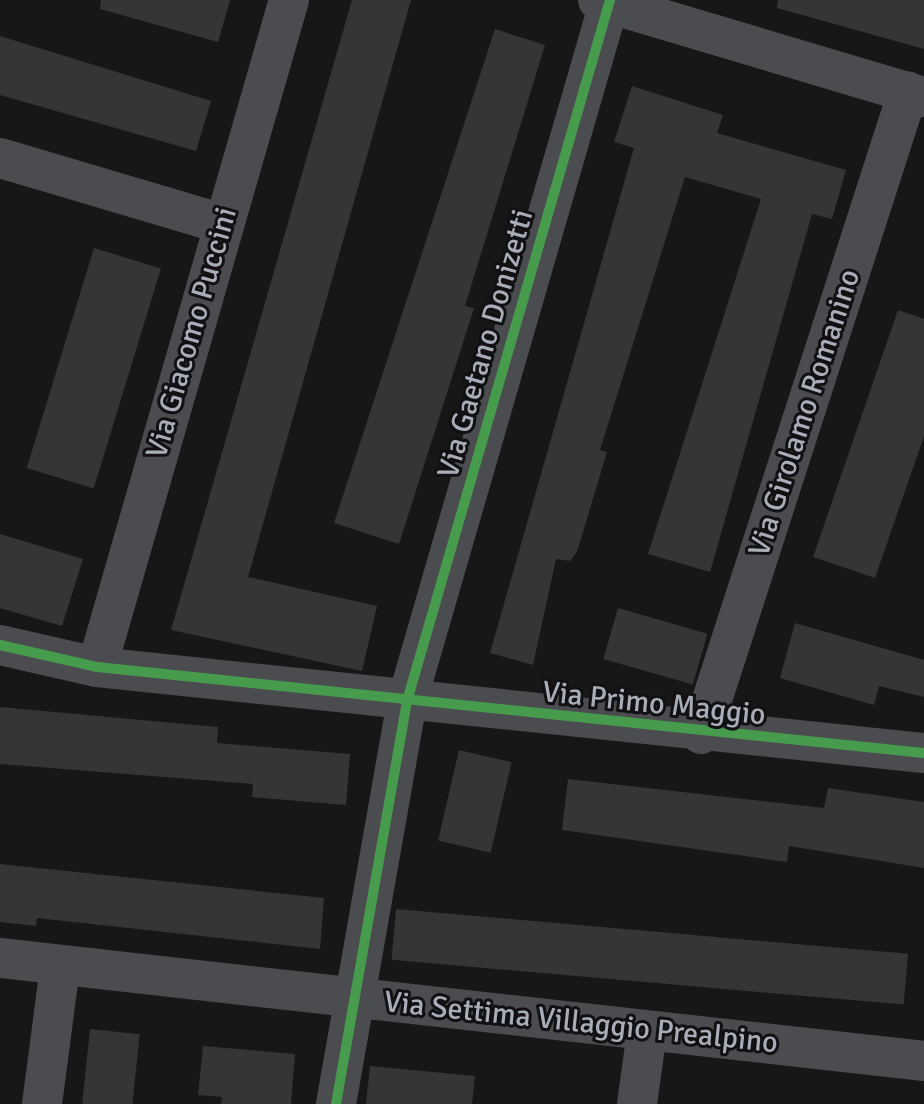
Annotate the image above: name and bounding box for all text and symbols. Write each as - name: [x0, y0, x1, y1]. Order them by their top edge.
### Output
- street label: Via Giacomo Puccini: [139, 203, 245, 463]
- street label: Via Gaetano Donizetti: [430, 206, 542, 482]
- street label: Via Girolamo Romanino: [742, 265, 868, 561]
- street label: Via Primo Maggio: [541, 674, 767, 734]
- street label: Via Settima Villaggio Prealpino: [382, 984, 780, 1062]

